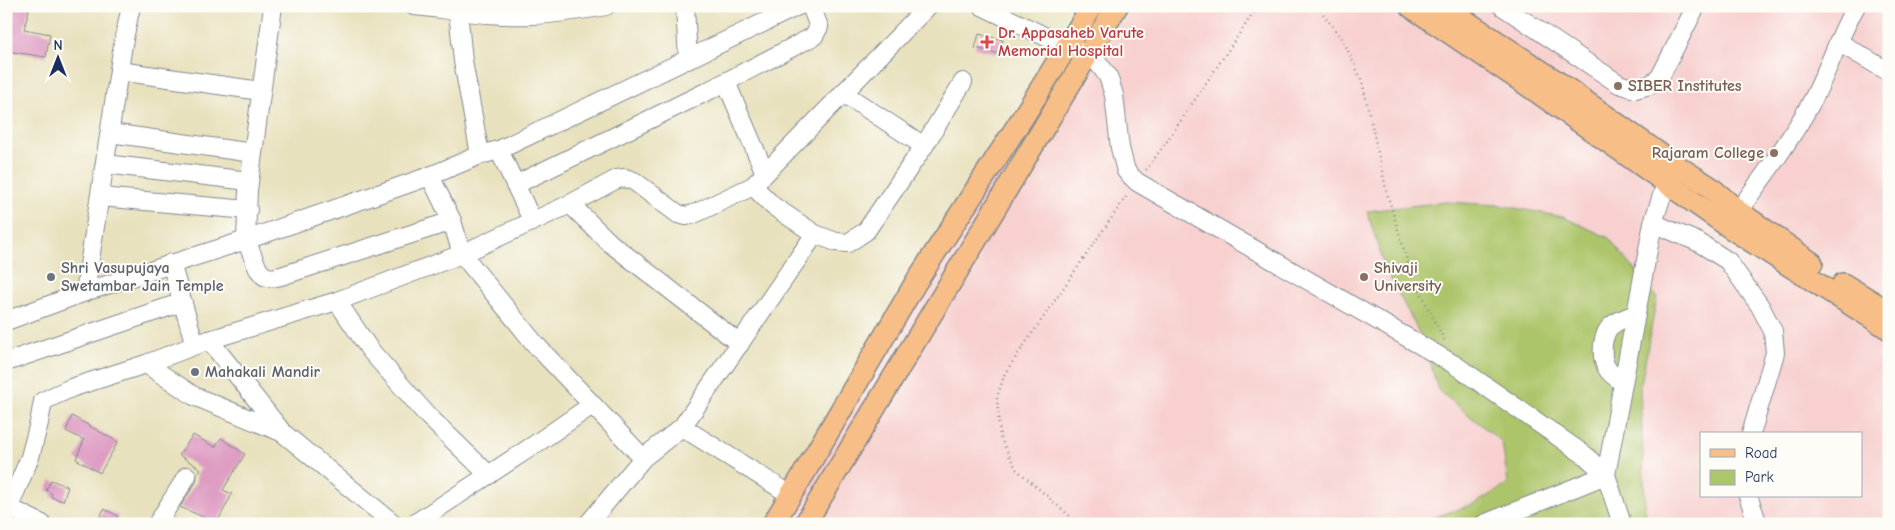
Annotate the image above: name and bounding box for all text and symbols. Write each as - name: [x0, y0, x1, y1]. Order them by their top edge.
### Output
- place label: Dr. Appasaheb Varute Memorial Hospital: [998, 24, 1144, 60]
- north arrow: [32, 32, 82, 82]
- marker: Dr. Appasaheb Varute Memorial Hospital: [980, 35, 994, 49]
- text: N: [53, 37, 63, 54]
- place label: SIBER Institutes: [1628, 77, 1742, 95]
- marker: SIBER Institutes: [1612, 80, 1624, 92]
- place label: Rajaram College: [1652, 144, 1764, 162]
- marker: Rajaram College: [1768, 147, 1780, 159]
- place label: Shri Vasupujaya Swetambar Jain Temple: [61, 259, 224, 295]
- place label: Shivaji University: [1374, 259, 1442, 295]
- marker: Shri Vasupujaya Swetambar Jain Temple: [45, 271, 57, 283]
- marker: Shivaji University: [1358, 271, 1370, 283]
- place label: Mahakali Mandir: [205, 363, 321, 381]
- marker: Mahakali Mandir: [189, 366, 201, 378]
- legend: [1700, 432, 1862, 498]
- text: Road: [1745, 444, 1777, 462]
- text: Park: [1745, 468, 1774, 486]

